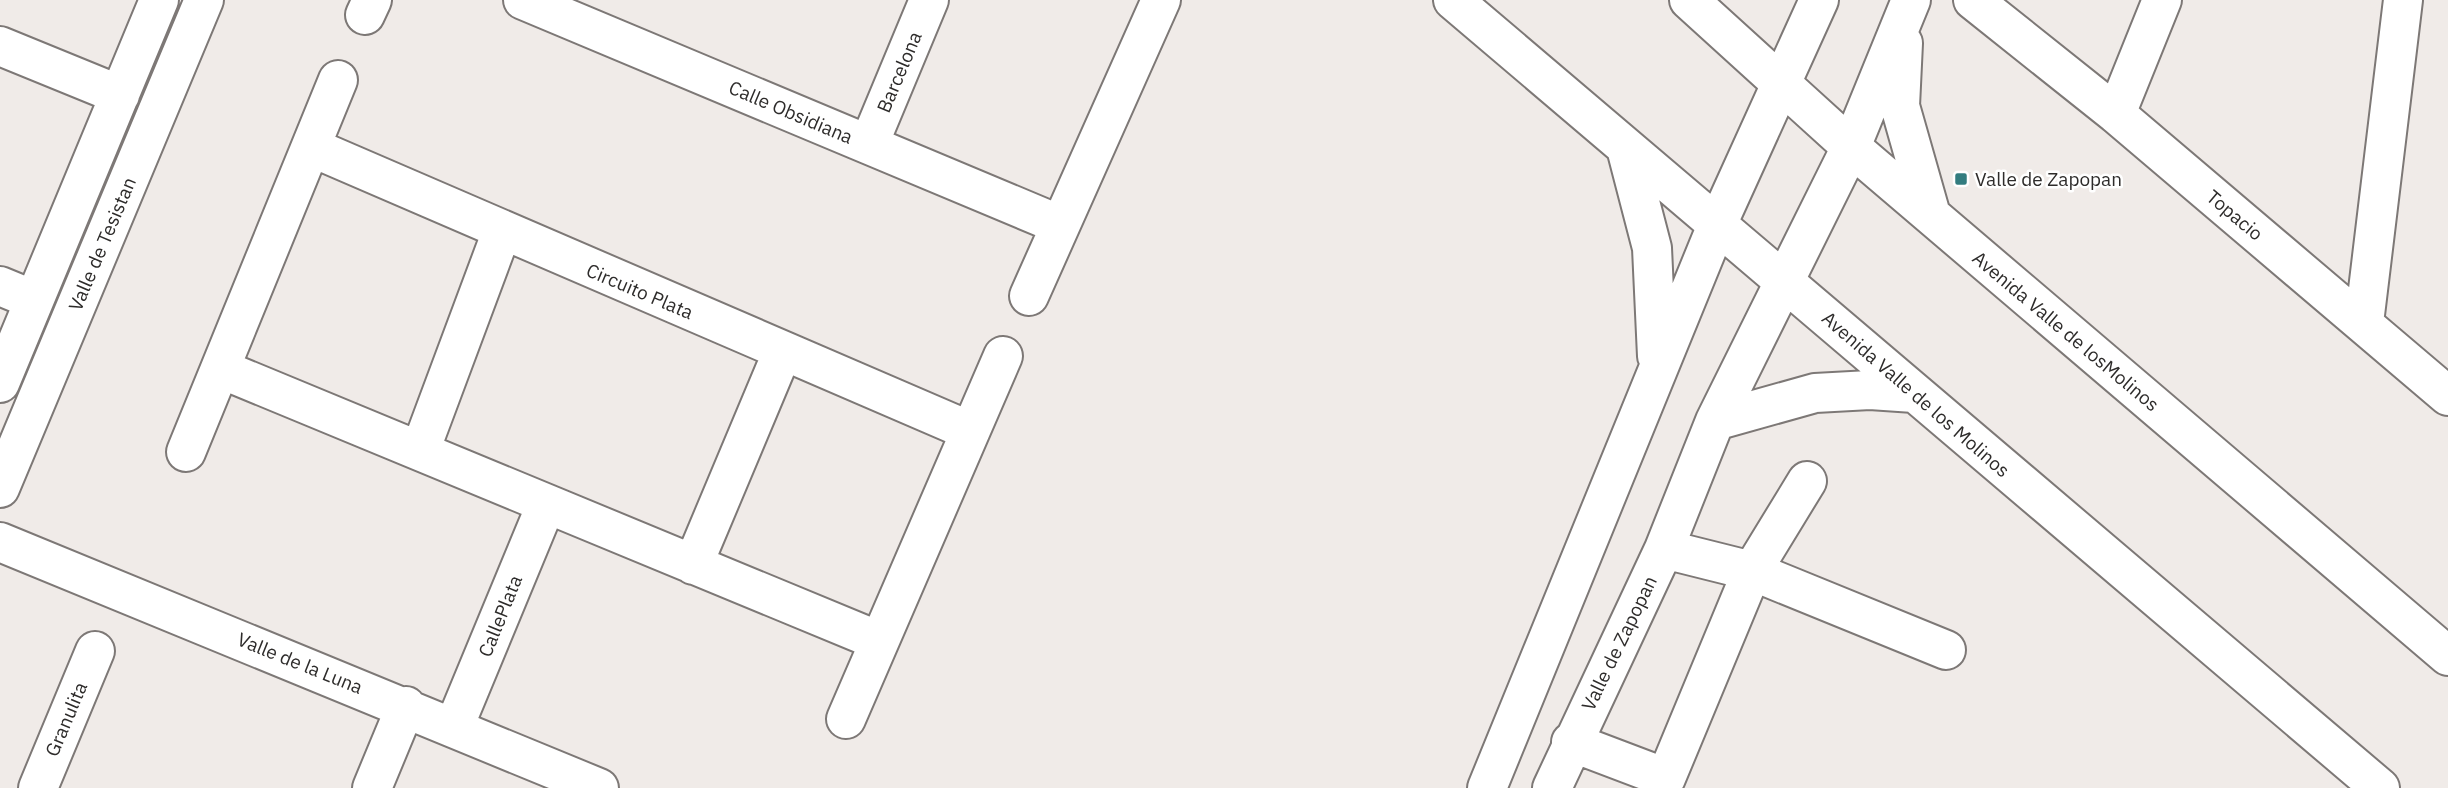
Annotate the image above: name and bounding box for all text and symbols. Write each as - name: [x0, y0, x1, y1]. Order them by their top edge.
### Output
- street label: Barcelona: [871, 28, 927, 116]
- street label: Calle Obsidiana: [725, 75, 857, 149]
- place label: Valle de Zapopan: [1975, 167, 2122, 191]
- marker: Valle de Zapopan: [1953, 171, 1969, 187]
- street label: Valle de Tesistan: [63, 173, 141, 315]
- street label: Topacio: [2202, 184, 2268, 246]
- street label: Avenida Valle de losMolinos: [1968, 246, 2164, 416]
- street label: Circuito Plata: [583, 258, 697, 324]
- street label: Avenida Valle de los Molinos: [1817, 306, 2015, 482]
- street label: CallePlata: [473, 572, 527, 660]
- street label: Valle de Zapopan: [1576, 572, 1662, 714]
- street label: Valle de la Luna: [234, 627, 366, 699]
- street label: Granulita: [40, 678, 92, 760]

